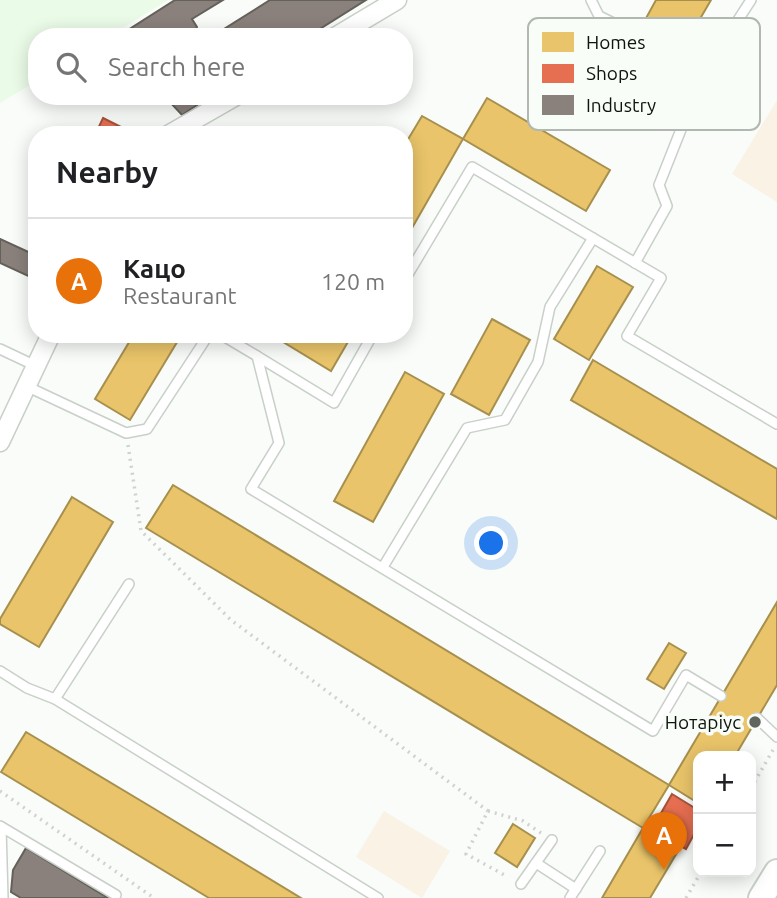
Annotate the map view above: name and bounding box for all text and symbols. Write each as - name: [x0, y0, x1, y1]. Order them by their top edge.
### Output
- legend: [528, 18, 760, 130]
- search box: [28, 28, 413, 105]
- text: Homes: [586, 31, 646, 53]
- icon: search: [52, 48, 90, 86]
- text: Search here: [108, 52, 245, 81]
- text: Shops: [586, 62, 637, 84]
- text: Industry: [586, 94, 656, 116]
- text: Nearby: [56, 155, 158, 189]
- text: Кацо: [123, 254, 186, 283]
- text: A: [71, 269, 87, 294]
- text: 120 m: [321, 269, 385, 294]
- text: Restaurant: [123, 283, 237, 308]
- your location: [474, 526, 508, 560]
- place label: Нотаріус: [665, 711, 741, 733]
- marker: Нотаріус: [747, 714, 763, 730]
- map controls: [693, 751, 756, 877]
- button: +: [693, 751, 756, 814]
- pin: A: [641, 812, 687, 870]
- button: −: [693, 814, 756, 877]

